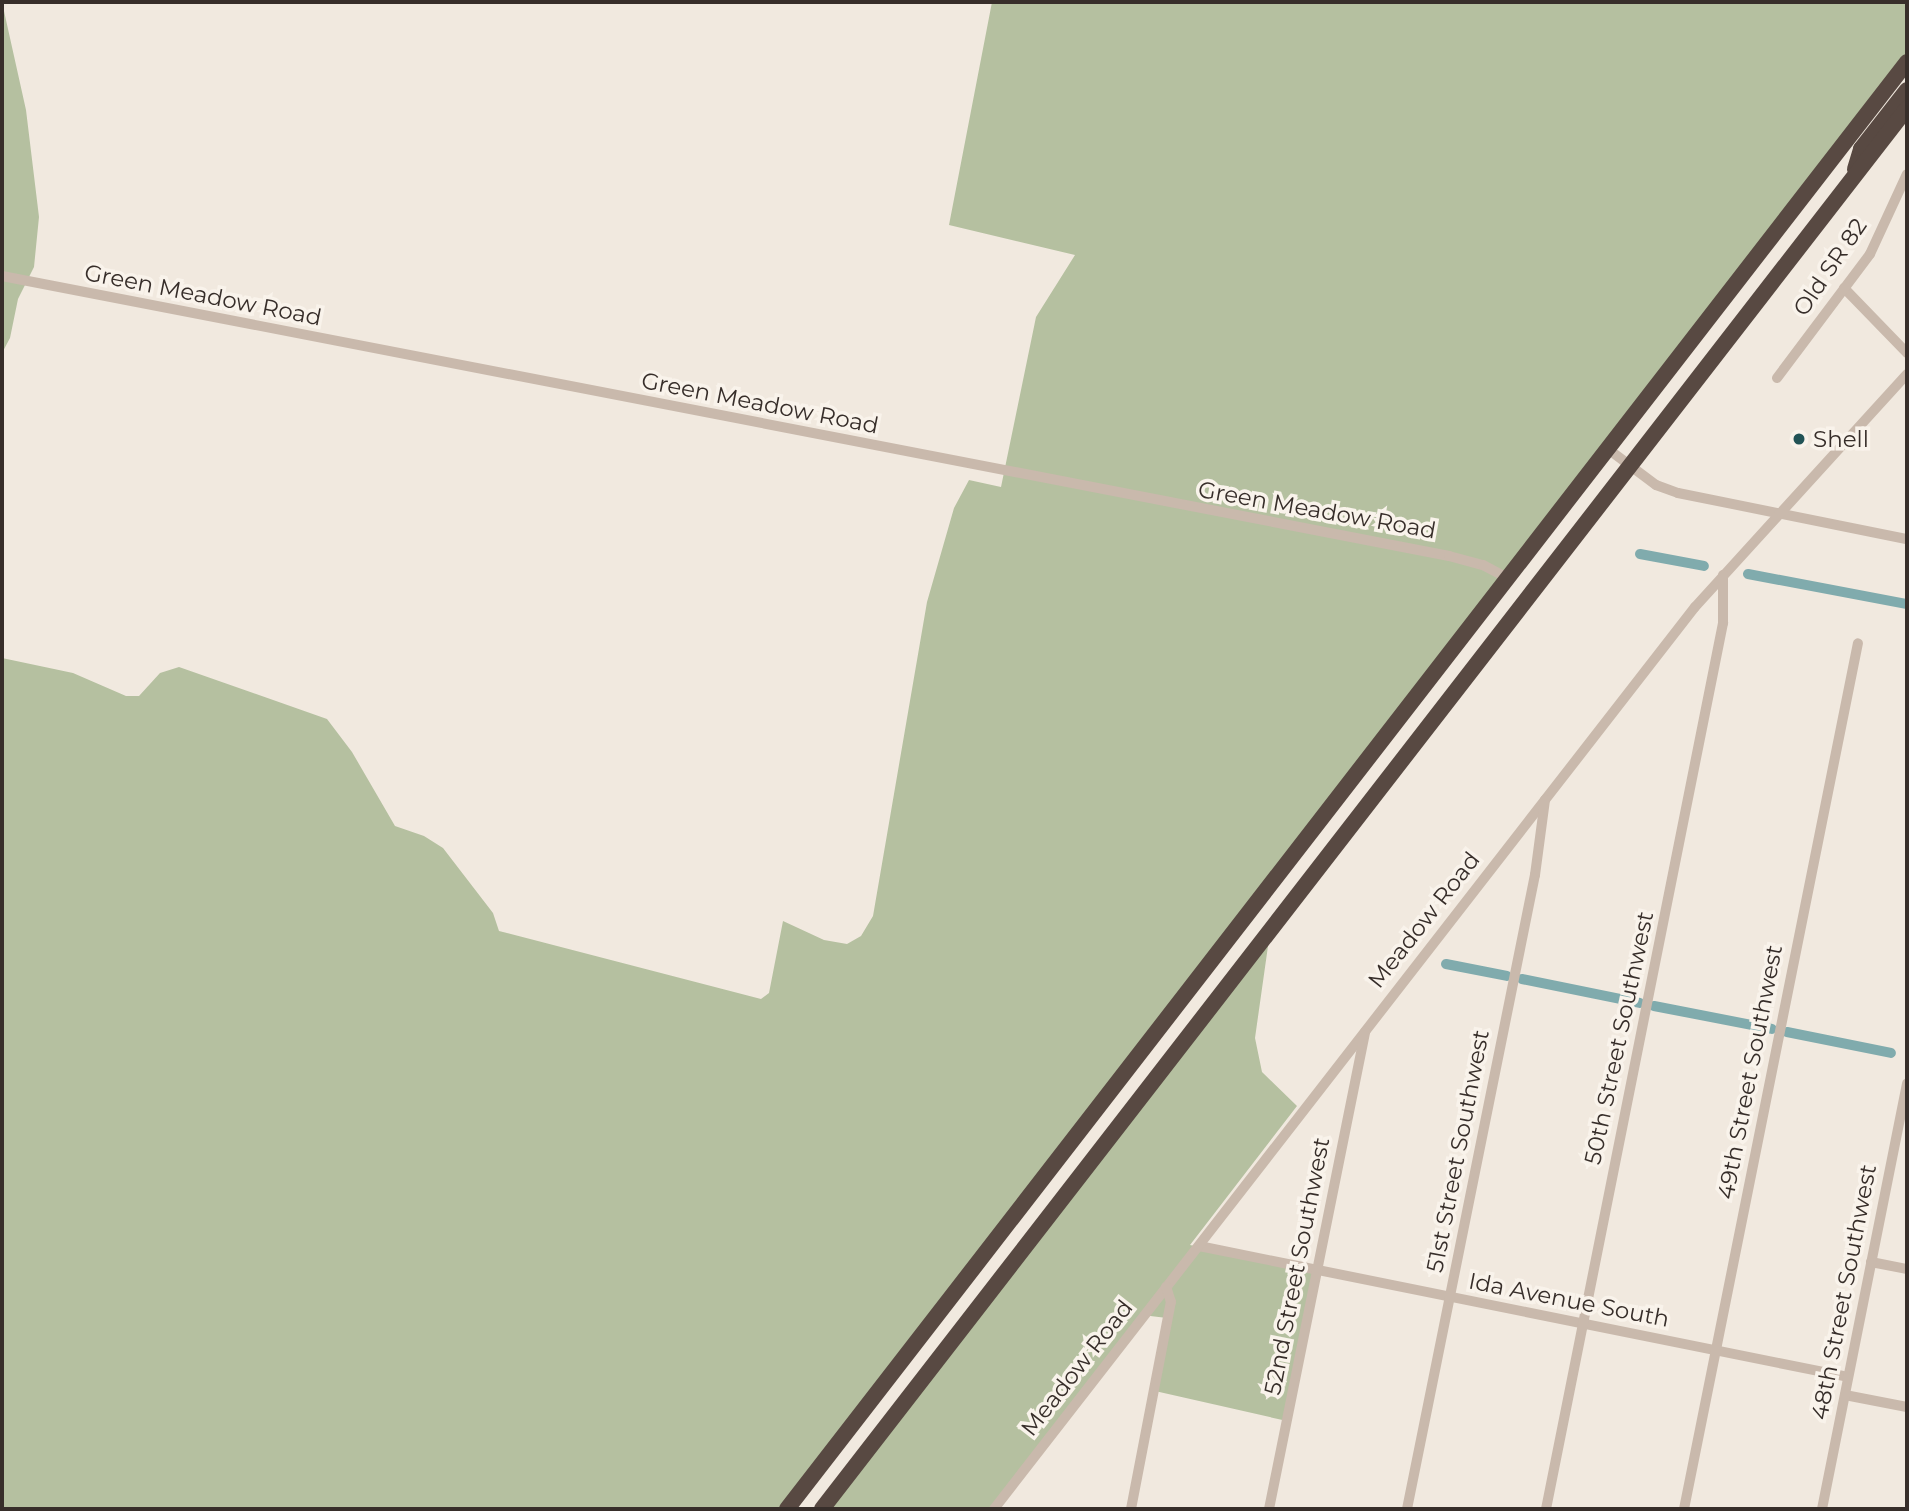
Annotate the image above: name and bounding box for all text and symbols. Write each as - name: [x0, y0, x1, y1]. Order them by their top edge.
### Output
- street label: Old SR 82: [1787, 213, 1873, 321]
- street label: Green Meadow Road: [82, 258, 324, 332]
- street label: Green Meadow Road: [639, 366, 881, 440]
- place label: Shell: [1813, 425, 1869, 453]
- marker: Shell: [1791, 431, 1807, 447]
- street label: Green Meadow Road: [1196, 475, 1438, 545]
- street label: Meadow Road: [1362, 846, 1486, 994]
- street label: 50th Street Southwest: [1579, 909, 1659, 1167]
- street label: 49th Street Southwest: [1712, 942, 1788, 1202]
- street label: 51st Street Southwest: [1421, 1027, 1495, 1275]
- street label: 52nd Street Southwest: [1258, 1135, 1336, 1397]
- street label: 48th Street Southwest: [1806, 1162, 1882, 1422]
- street label: Ida Avenue South: [1466, 1267, 1672, 1333]
- street label: Meadow Road: [1015, 1294, 1139, 1442]

